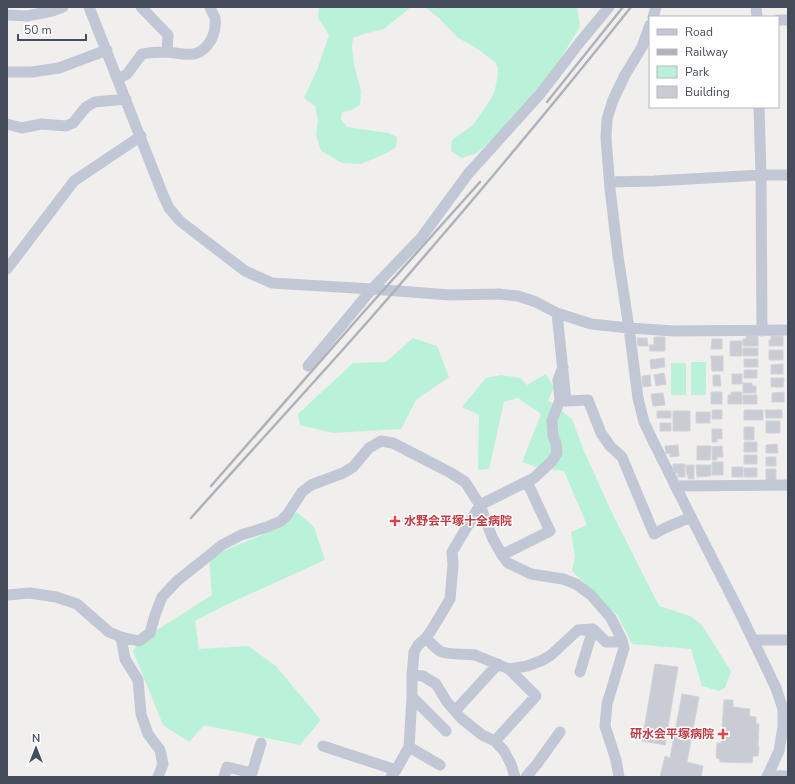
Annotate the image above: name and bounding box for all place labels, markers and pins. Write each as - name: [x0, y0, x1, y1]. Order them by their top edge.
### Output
- place label: 水野会平塚十全病院: [404, 513, 512, 529]
- marker: 水野会平塚十全病院: [389, 515, 401, 527]
- place label: 研水会平塚病院: [630, 726, 714, 742]
- marker: 研水会平塚病院: [717, 728, 729, 740]

